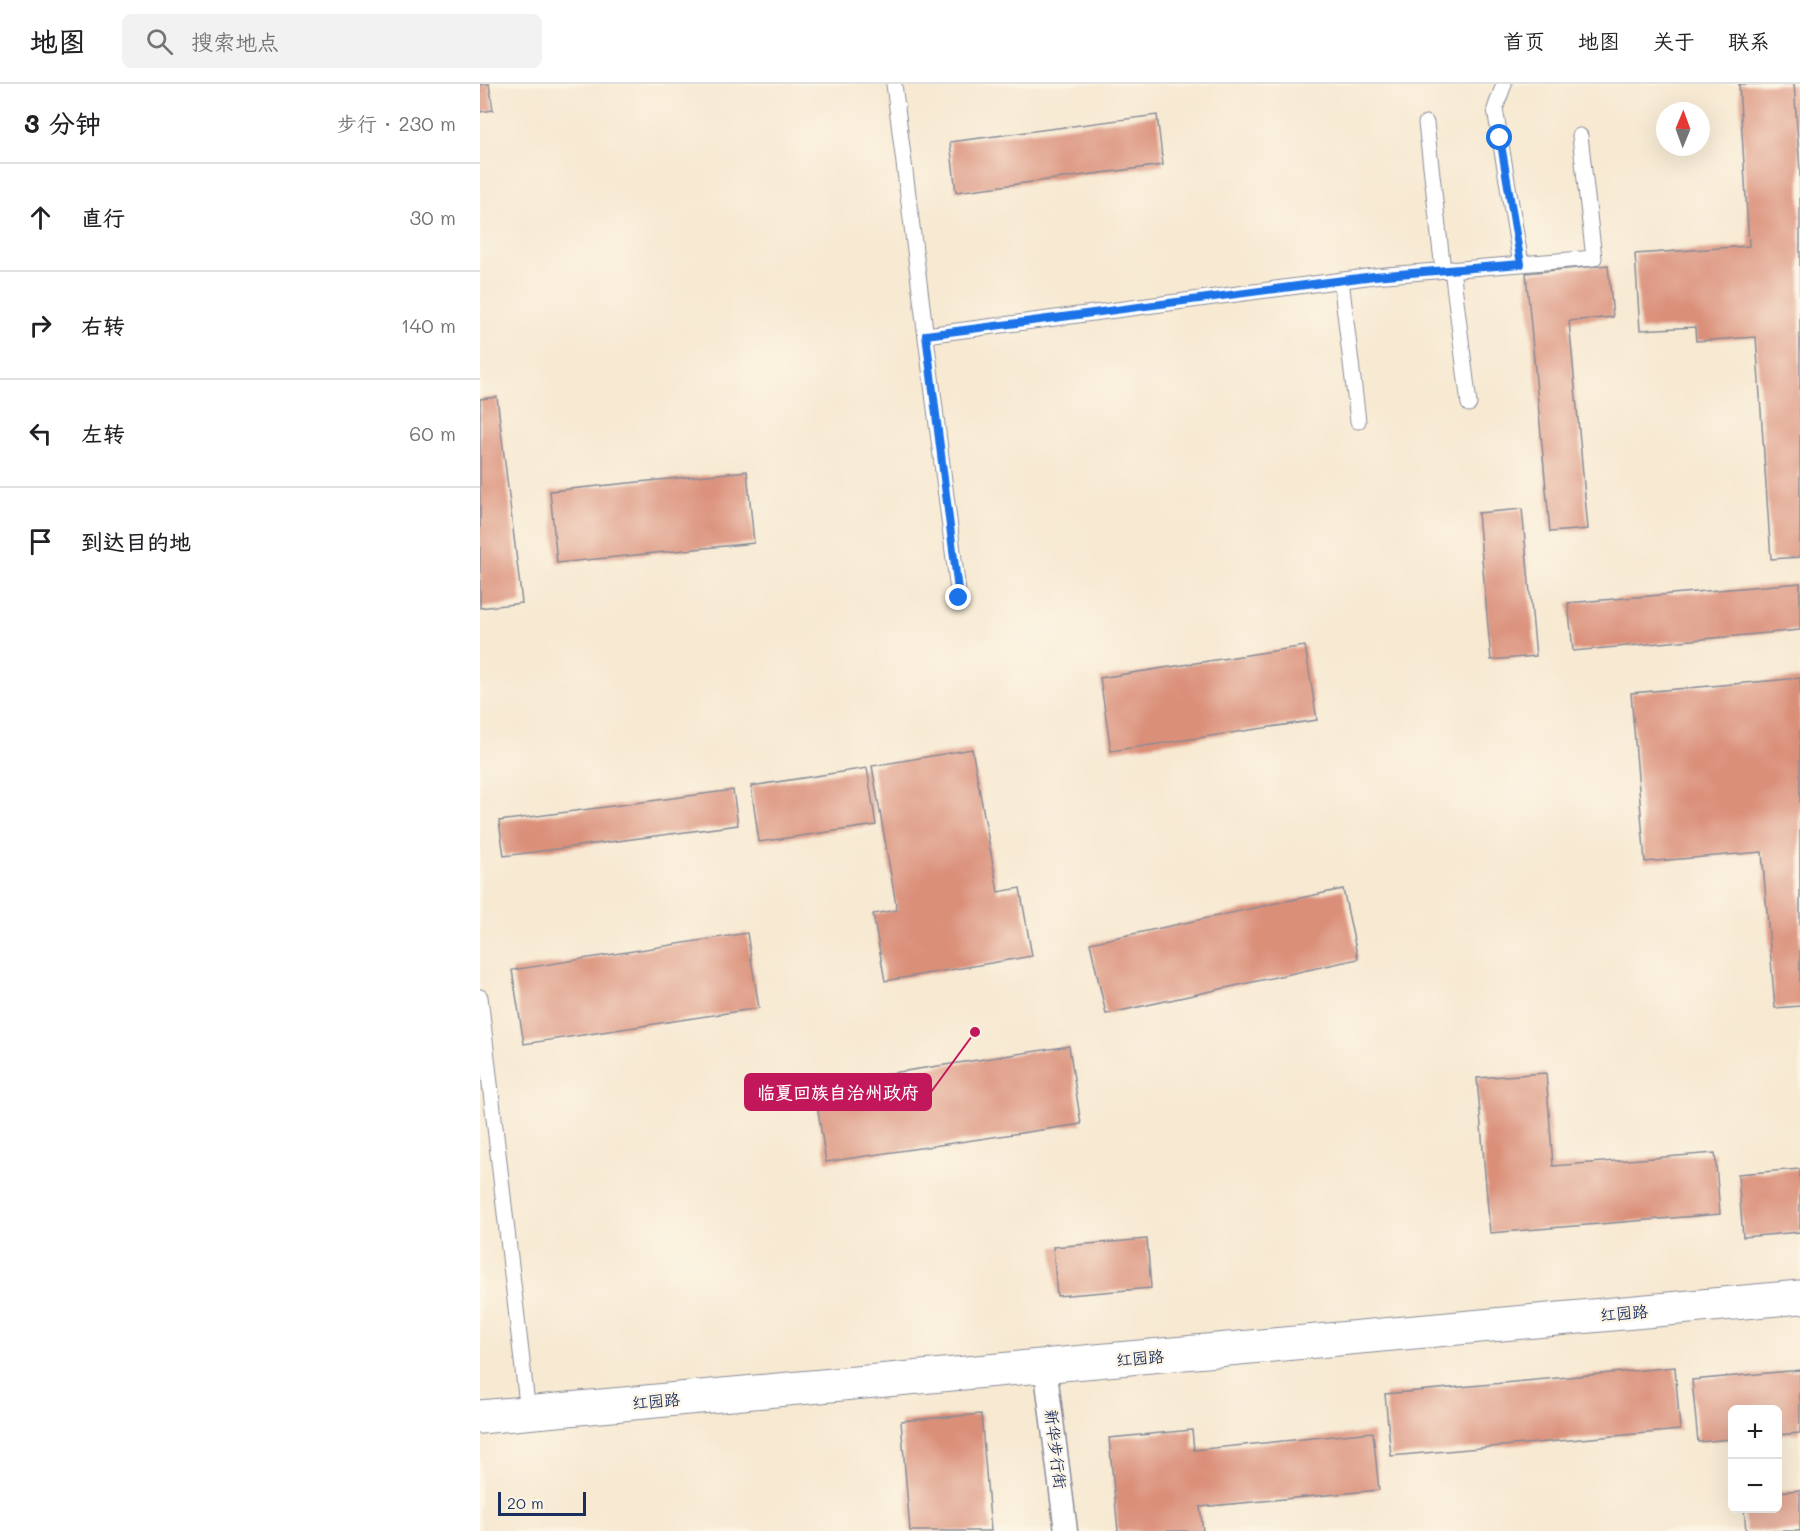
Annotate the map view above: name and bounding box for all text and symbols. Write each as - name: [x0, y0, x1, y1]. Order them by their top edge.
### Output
- search box: [122, 14, 542, 68]
- text: 地图: [30, 23, 86, 59]
- icon: search: [143, 25, 176, 58]
- text: 搜索地点: [191, 27, 279, 56]
- text: 首页: [1503, 27, 1545, 54]
- text: 地图: [1578, 27, 1620, 54]
- text: 关于: [1653, 27, 1695, 54]
- text: 联系: [1728, 27, 1770, 54]
- north arrow: [1656, 102, 1710, 156]
- text: 3 分钟: [24, 106, 101, 140]
- text: 步行 · 230 m: [337, 110, 456, 136]
- route start: [1486, 124, 1512, 150]
- icon: ahead: [24, 201, 57, 234]
- text: 直行: [81, 203, 125, 232]
- text: 30 m: [410, 204, 456, 230]
- icon: right: [24, 309, 57, 342]
- text: 右转: [81, 311, 125, 340]
- text: 140 m: [401, 312, 456, 338]
- icon: left: [24, 417, 57, 450]
- text: 左转: [81, 419, 125, 448]
- text: 60 m: [409, 420, 456, 446]
- icon: arrive: [24, 525, 57, 558]
- text: 到达目的地: [81, 527, 191, 556]
- route end: [945, 584, 971, 610]
- callout: 临夏回族自治州政府: [745, 1074, 931, 1110]
- text: 临夏回族自治州政府: [757, 1080, 919, 1104]
- street label: 红园路: [1599, 1300, 1649, 1325]
- street label: 红园路: [1115, 1345, 1165, 1370]
- street label: 红园路: [631, 1388, 681, 1413]
- map controls: [1728, 1405, 1782, 1513]
- button: +: [1728, 1405, 1782, 1459]
- street label: 新华步行街: [1041, 1408, 1072, 1490]
- button: −: [1728, 1459, 1782, 1513]
- scale bar: [498, 1489, 586, 1516]
- text: 20 m: [507, 1492, 544, 1513]

